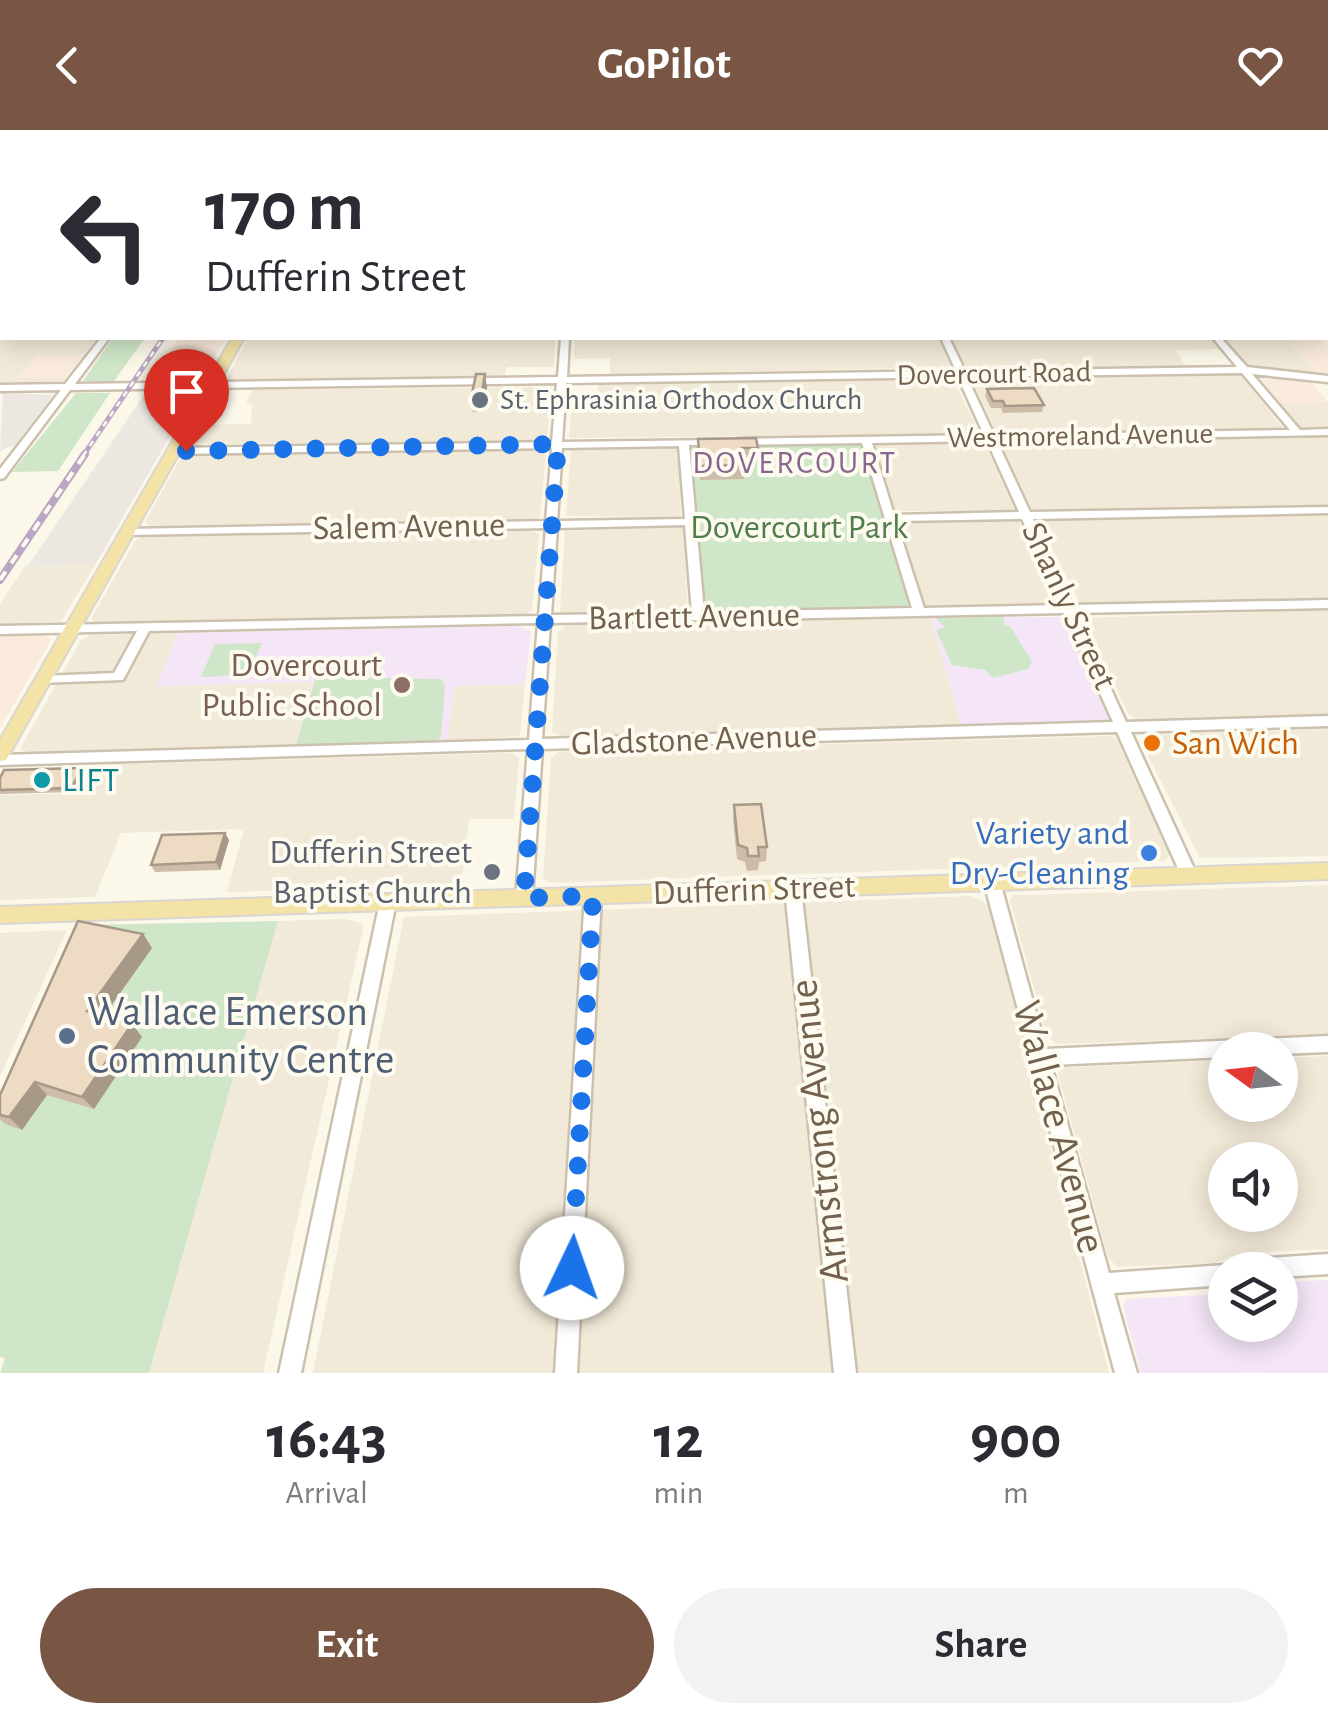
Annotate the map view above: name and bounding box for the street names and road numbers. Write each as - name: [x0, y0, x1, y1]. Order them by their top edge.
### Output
- street label: Dovercourt Road: [896, 357, 1092, 391]
- street label: Westmoreland Avenue: [947, 419, 1213, 453]
- street label: Salem Avenue: [312, 508, 506, 546]
- street label: Shanly Street: [1015, 517, 1123, 695]
- street label: Bartlett Avenue: [588, 598, 800, 636]
- street label: Gladstone Avenue: [570, 718, 818, 762]
- street label: Dufferin Street: [652, 869, 856, 911]
- street label: Armstrong Avenue: [782, 977, 856, 1285]
- street label: Wallace Avenue: [1005, 996, 1113, 1258]

